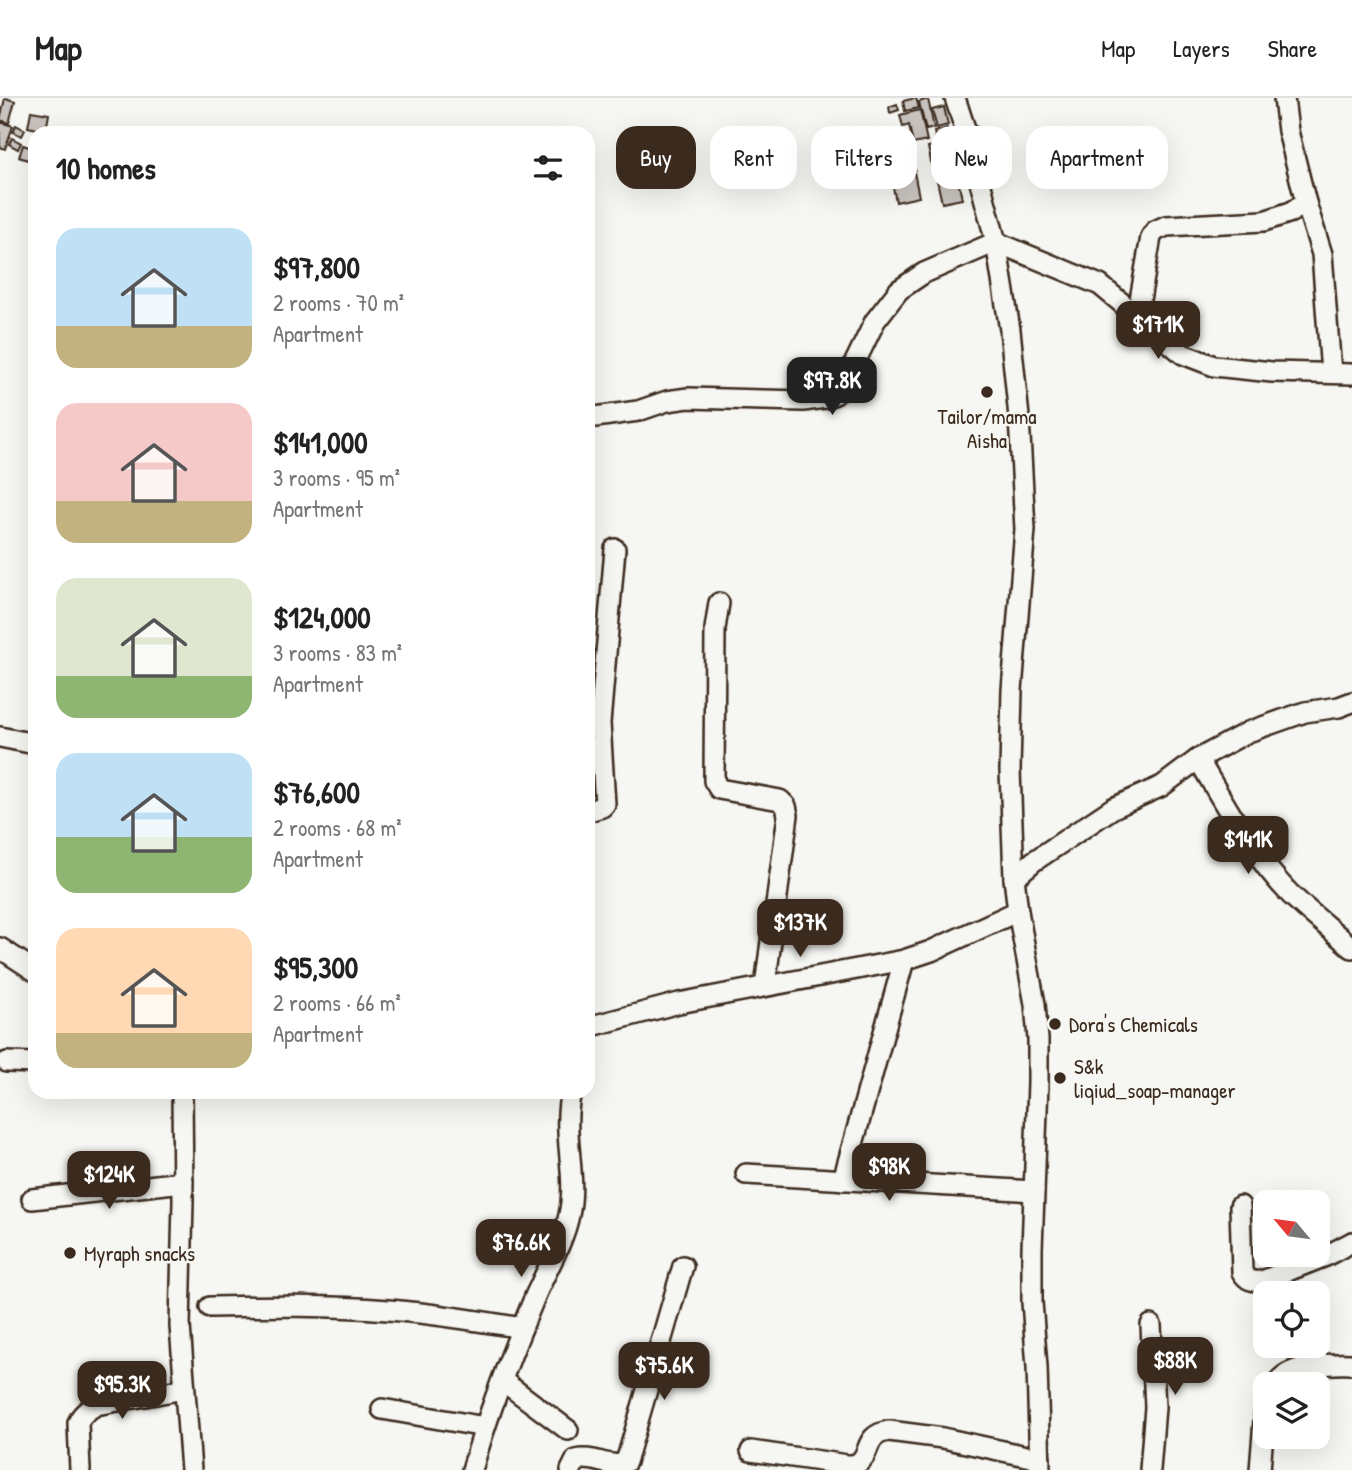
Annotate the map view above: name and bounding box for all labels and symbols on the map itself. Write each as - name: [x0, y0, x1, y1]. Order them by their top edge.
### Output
- pin: $171K: [1109, 302, 1207, 361]
- pin: $97.8K: [775, 358, 889, 417]
- marker: Tailor/mama Aisha: [979, 384, 995, 400]
- place label: Tailor/mama Aisha: [938, 402, 1036, 455]
- pin: $141K: [1199, 816, 1297, 876]
- pin: $137K: [751, 900, 849, 959]
- place label: Dora's Chemicals: [1069, 1010, 1198, 1039]
- marker: Dora's Chemicals: [1047, 1016, 1063, 1032]
- place label: S&k liqiud_soap-manager: [1074, 1052, 1236, 1105]
- marker: S&k liqiud_soap-manager: [1052, 1070, 1068, 1086]
- pin: $98K: [848, 1144, 930, 1203]
- pin: $124K: [60, 1152, 158, 1211]
- north arrow: [1253, 1190, 1330, 1267]
- pin: $76.6K: [464, 1220, 578, 1279]
- place label: Myraph snacks: [84, 1239, 195, 1268]
- marker: Myraph snacks: [62, 1245, 78, 1261]
- pin: $88K: [1134, 1338, 1216, 1397]
- pin: $75.6K: [607, 1342, 721, 1402]
- pin: $95.3K: [65, 1362, 179, 1421]

